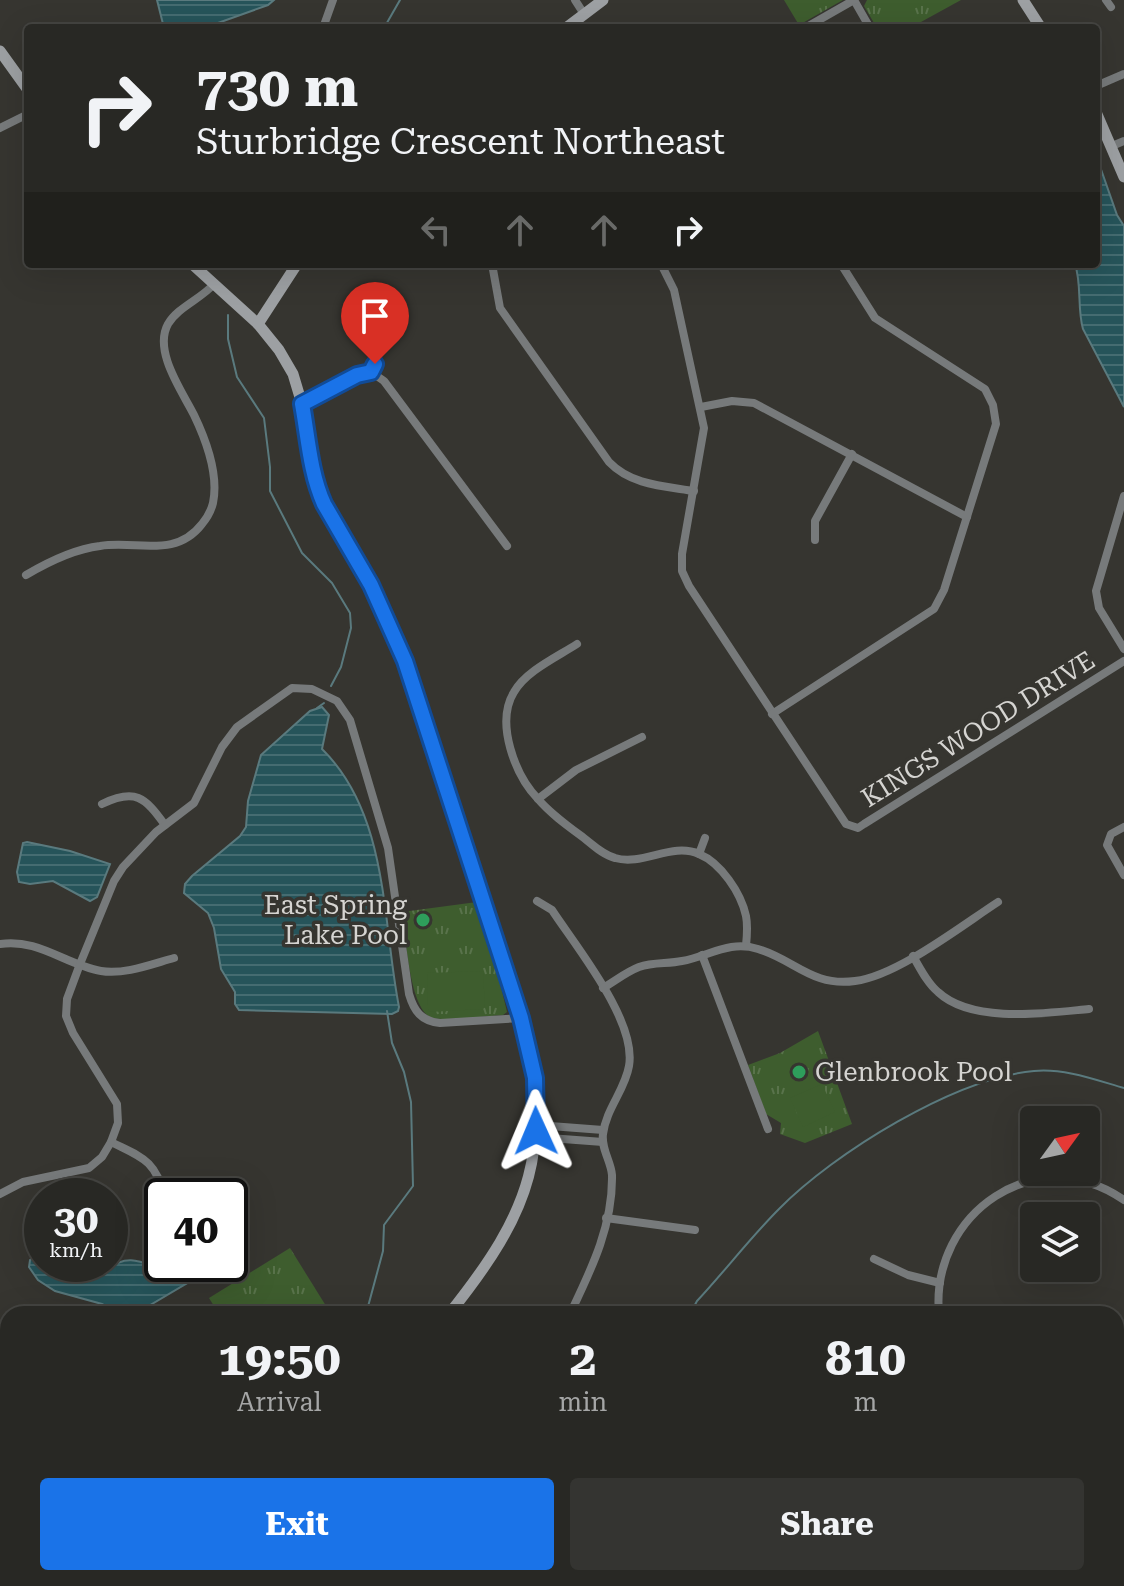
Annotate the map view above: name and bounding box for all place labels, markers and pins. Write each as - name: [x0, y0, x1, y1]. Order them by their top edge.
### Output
- pin: [341, 282, 409, 364]
- place label: East Spring Lake Pool: [264, 890, 407, 950]
- marker: East Spring Lake Pool: [414, 911, 432, 929]
- place label: Glenbrook Pool: [815, 1057, 1012, 1087]
- marker: Glenbrook Pool: [790, 1063, 808, 1081]

